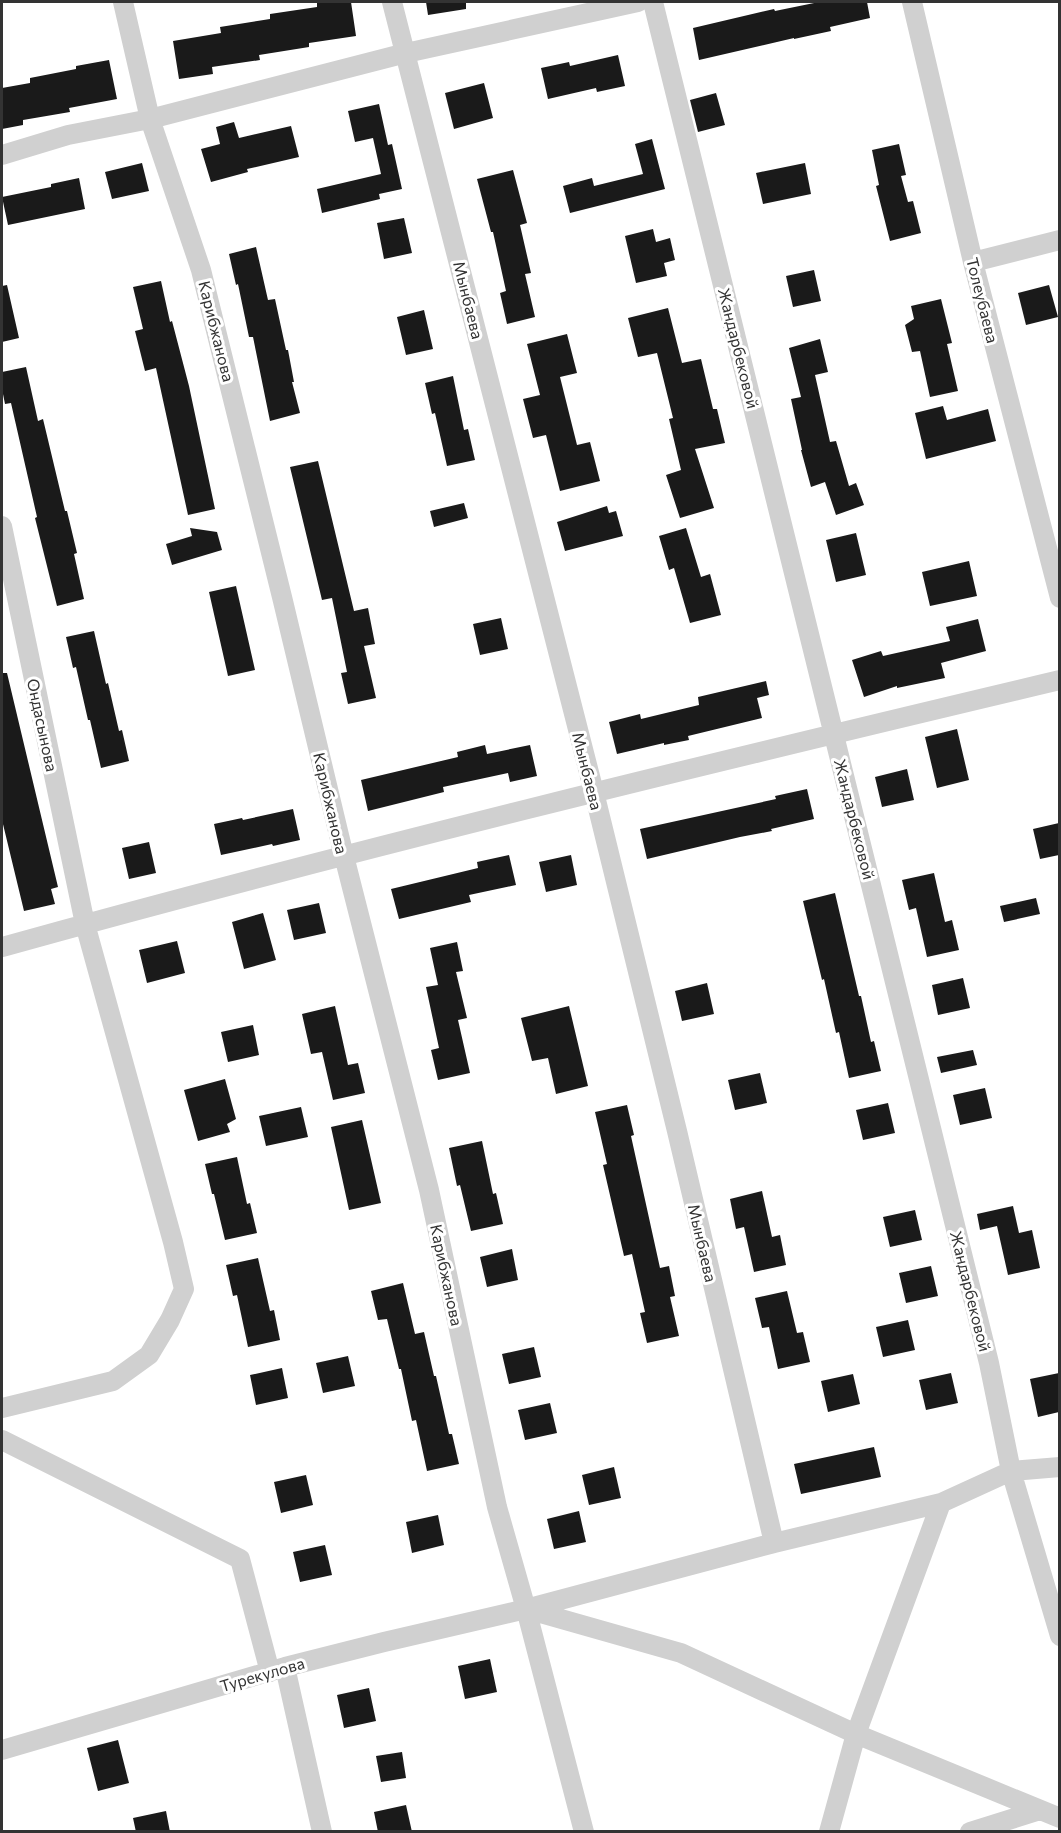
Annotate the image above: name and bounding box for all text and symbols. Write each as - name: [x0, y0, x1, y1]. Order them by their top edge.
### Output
- street label: Толеубаева: [963, 255, 1003, 345]
- street label: Мынбаева: [450, 259, 488, 341]
- street label: Карибжанова: [195, 279, 239, 383]
- street label: Жандарбековой: [715, 286, 763, 410]
- street label: Ондасынова: [24, 677, 62, 773]
- street label: Мынбаева: [569, 730, 607, 812]
- street label: Карибжанова: [310, 751, 352, 855]
- street label: Жандарбековой: [831, 757, 879, 881]
- street label: Мынбаева: [685, 1202, 721, 1284]
- street label: Карибжанова: [427, 1222, 467, 1328]
- street label: Жандарбековой: [947, 1229, 995, 1353]
- street label: Турекулова: [217, 1653, 307, 1695]

